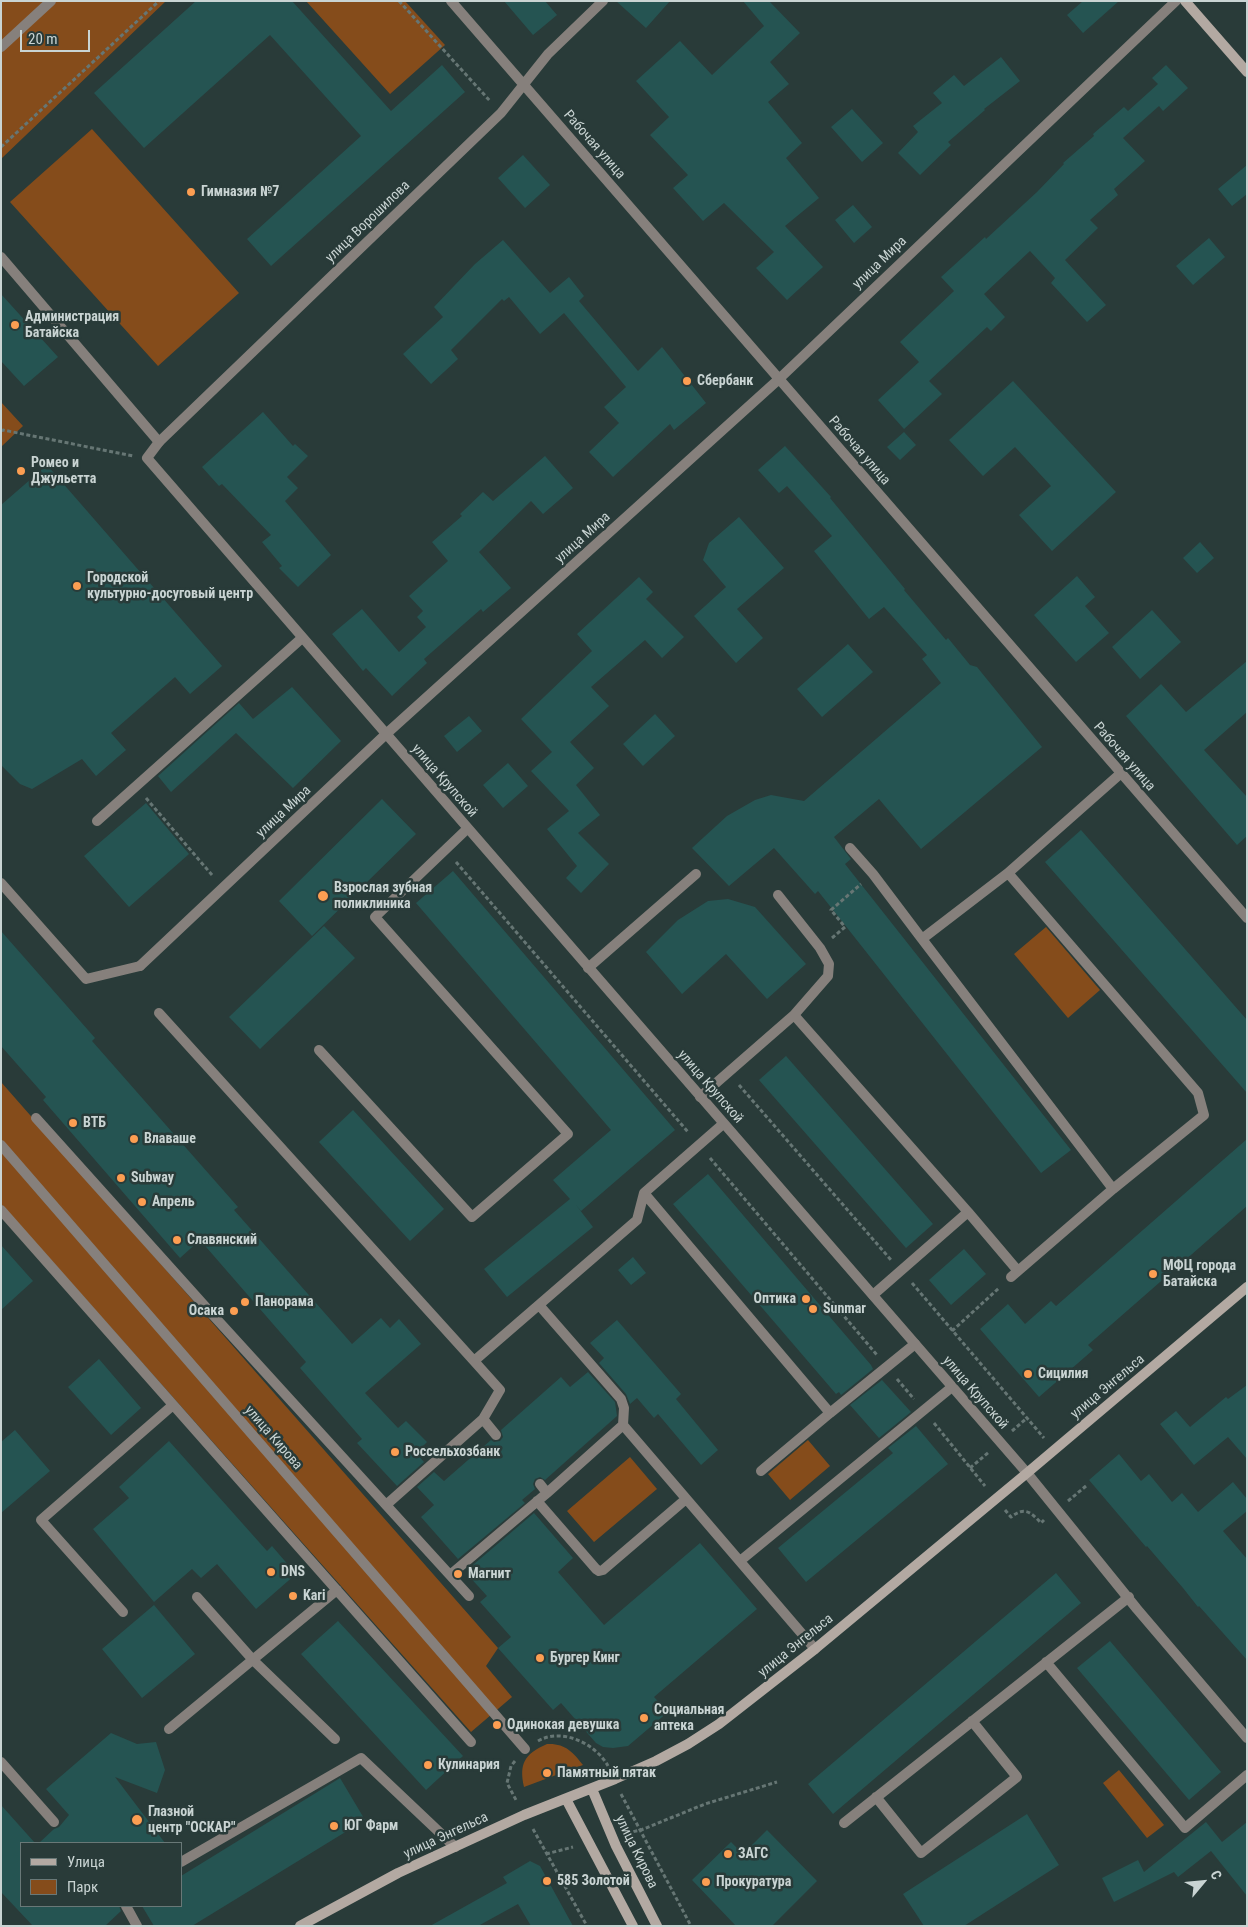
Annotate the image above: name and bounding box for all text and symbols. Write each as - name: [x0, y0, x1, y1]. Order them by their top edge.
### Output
- scale bar: [22, 20, 92, 52]
- text: 20 m: [28, 30, 58, 48]
- street label: Рабочая улица: [560, 107, 628, 183]
- street label: улица Ворошилова: [322, 178, 414, 266]
- place label: Гимназия №7: [201, 184, 279, 200]
- marker: Гимназия №7: [185, 186, 197, 198]
- street label: улица Мира: [850, 233, 910, 293]
- place label: Администрация Батайска: [25, 309, 119, 342]
- marker: Администрация Батайска: [9, 319, 21, 331]
- place label: Сбербанк: [697, 373, 753, 389]
- marker: Сбербанк: [681, 375, 693, 387]
- street label: Рабочая улица: [825, 413, 893, 489]
- place label: Ромео и Джульетта: [31, 455, 96, 488]
- marker: Ромео и Джульетта: [15, 465, 27, 477]
- street label: улица Мира: [552, 509, 614, 567]
- place label: Городской культурно-досуговый центр: [87, 570, 253, 602]
- marker: Городской культурно-досуговый центр: [71, 580, 83, 592]
- street label: Рабочая улица: [1090, 719, 1158, 795]
- street label: улица Крупской: [408, 741, 480, 821]
- street label: улица Мира: [253, 783, 315, 841]
- place label: Взрослая зубная поликлиника: [334, 880, 432, 912]
- marker: Взрослая зубная поликлиника: [316, 889, 330, 903]
- street label: улица Крупской: [674, 1047, 746, 1127]
- place label: ВТБ: [83, 1115, 106, 1131]
- marker: ВТБ: [67, 1117, 79, 1129]
- place label: Влаваше: [144, 1131, 196, 1147]
- marker: Влаваше: [128, 1133, 140, 1145]
- place label: Subway: [131, 1170, 174, 1186]
- marker: Subway: [115, 1172, 127, 1184]
- place label: Апрель: [152, 1194, 195, 1210]
- marker: Апрель: [136, 1196, 148, 1208]
- place label: Славянский: [187, 1232, 257, 1248]
- marker: Славянский: [171, 1234, 183, 1246]
- place label: МФЦ города Батайска: [1163, 1258, 1236, 1290]
- marker: МФЦ города Батайска: [1147, 1268, 1159, 1280]
- place label: Оптика: [754, 1291, 796, 1307]
- marker: Оптика: [800, 1293, 812, 1305]
- place label: Панорама: [255, 1294, 314, 1310]
- marker: Панорама: [239, 1296, 251, 1308]
- place label: Sunmar: [823, 1301, 866, 1317]
- place label: Осака: [189, 1303, 224, 1319]
- marker: Sunmar: [807, 1303, 819, 1315]
- marker: Осака: [228, 1305, 240, 1317]
- street label: улица Энгельса: [1068, 1351, 1148, 1423]
- street label: улица Крупской: [939, 1353, 1011, 1433]
- place label: Сицилия: [1038, 1366, 1088, 1382]
- marker: Сицилия: [1022, 1368, 1034, 1380]
- street label: улица Кирова: [241, 1402, 305, 1474]
- place label: Россельхозбанк: [405, 1444, 500, 1460]
- marker: Россельхозбанк: [389, 1446, 401, 1458]
- place label: DNS: [281, 1564, 305, 1580]
- marker: DNS: [265, 1566, 277, 1578]
- place label: Магнит: [468, 1566, 511, 1582]
- marker: Магнит: [452, 1568, 464, 1580]
- place label: Kari: [303, 1588, 326, 1604]
- marker: Kari: [287, 1590, 299, 1602]
- street label: улица Энгельса: [755, 1611, 837, 1681]
- place label: Бургер Кинг: [550, 1650, 620, 1666]
- marker: Бургер Кинг: [534, 1652, 546, 1664]
- place label: Социальная аптека: [654, 1702, 725, 1734]
- marker: Социальная аптека: [638, 1712, 650, 1724]
- place label: Одинокая девушка: [507, 1717, 619, 1733]
- marker: Одинокая девушка: [491, 1719, 503, 1731]
- place label: Кулинария: [438, 1757, 500, 1773]
- marker: Кулинария: [422, 1759, 434, 1771]
- place label: Памятный пятак: [557, 1765, 656, 1781]
- marker: Памятный пятак: [541, 1767, 553, 1779]
- place label: Глазной центр "ОСКАР": [148, 1804, 235, 1836]
- street label: улица Энгельса: [401, 1809, 491, 1863]
- marker: Глазной центр "ОСКАР": [130, 1813, 144, 1827]
- street label: улица Кирова: [611, 1813, 661, 1891]
- place label: ЮГ Фарм: [344, 1818, 398, 1834]
- marker: ЮГ Фарм: [328, 1820, 340, 1832]
- legend: [20, 1842, 182, 1907]
- place label: ЗАГС: [738, 1846, 768, 1862]
- marker: ЗАГС: [722, 1848, 734, 1860]
- text: Улица: [67, 1853, 105, 1871]
- north arrow: [1178, 1857, 1228, 1907]
- text: С: [1207, 1868, 1225, 1882]
- place label: 585 Золотой: [557, 1873, 630, 1889]
- place label: Прокуратура: [716, 1874, 791, 1890]
- marker: 585 Золотой: [541, 1875, 553, 1887]
- marker: Прокуратура: [700, 1876, 712, 1888]
- text: Парк: [67, 1878, 98, 1896]

